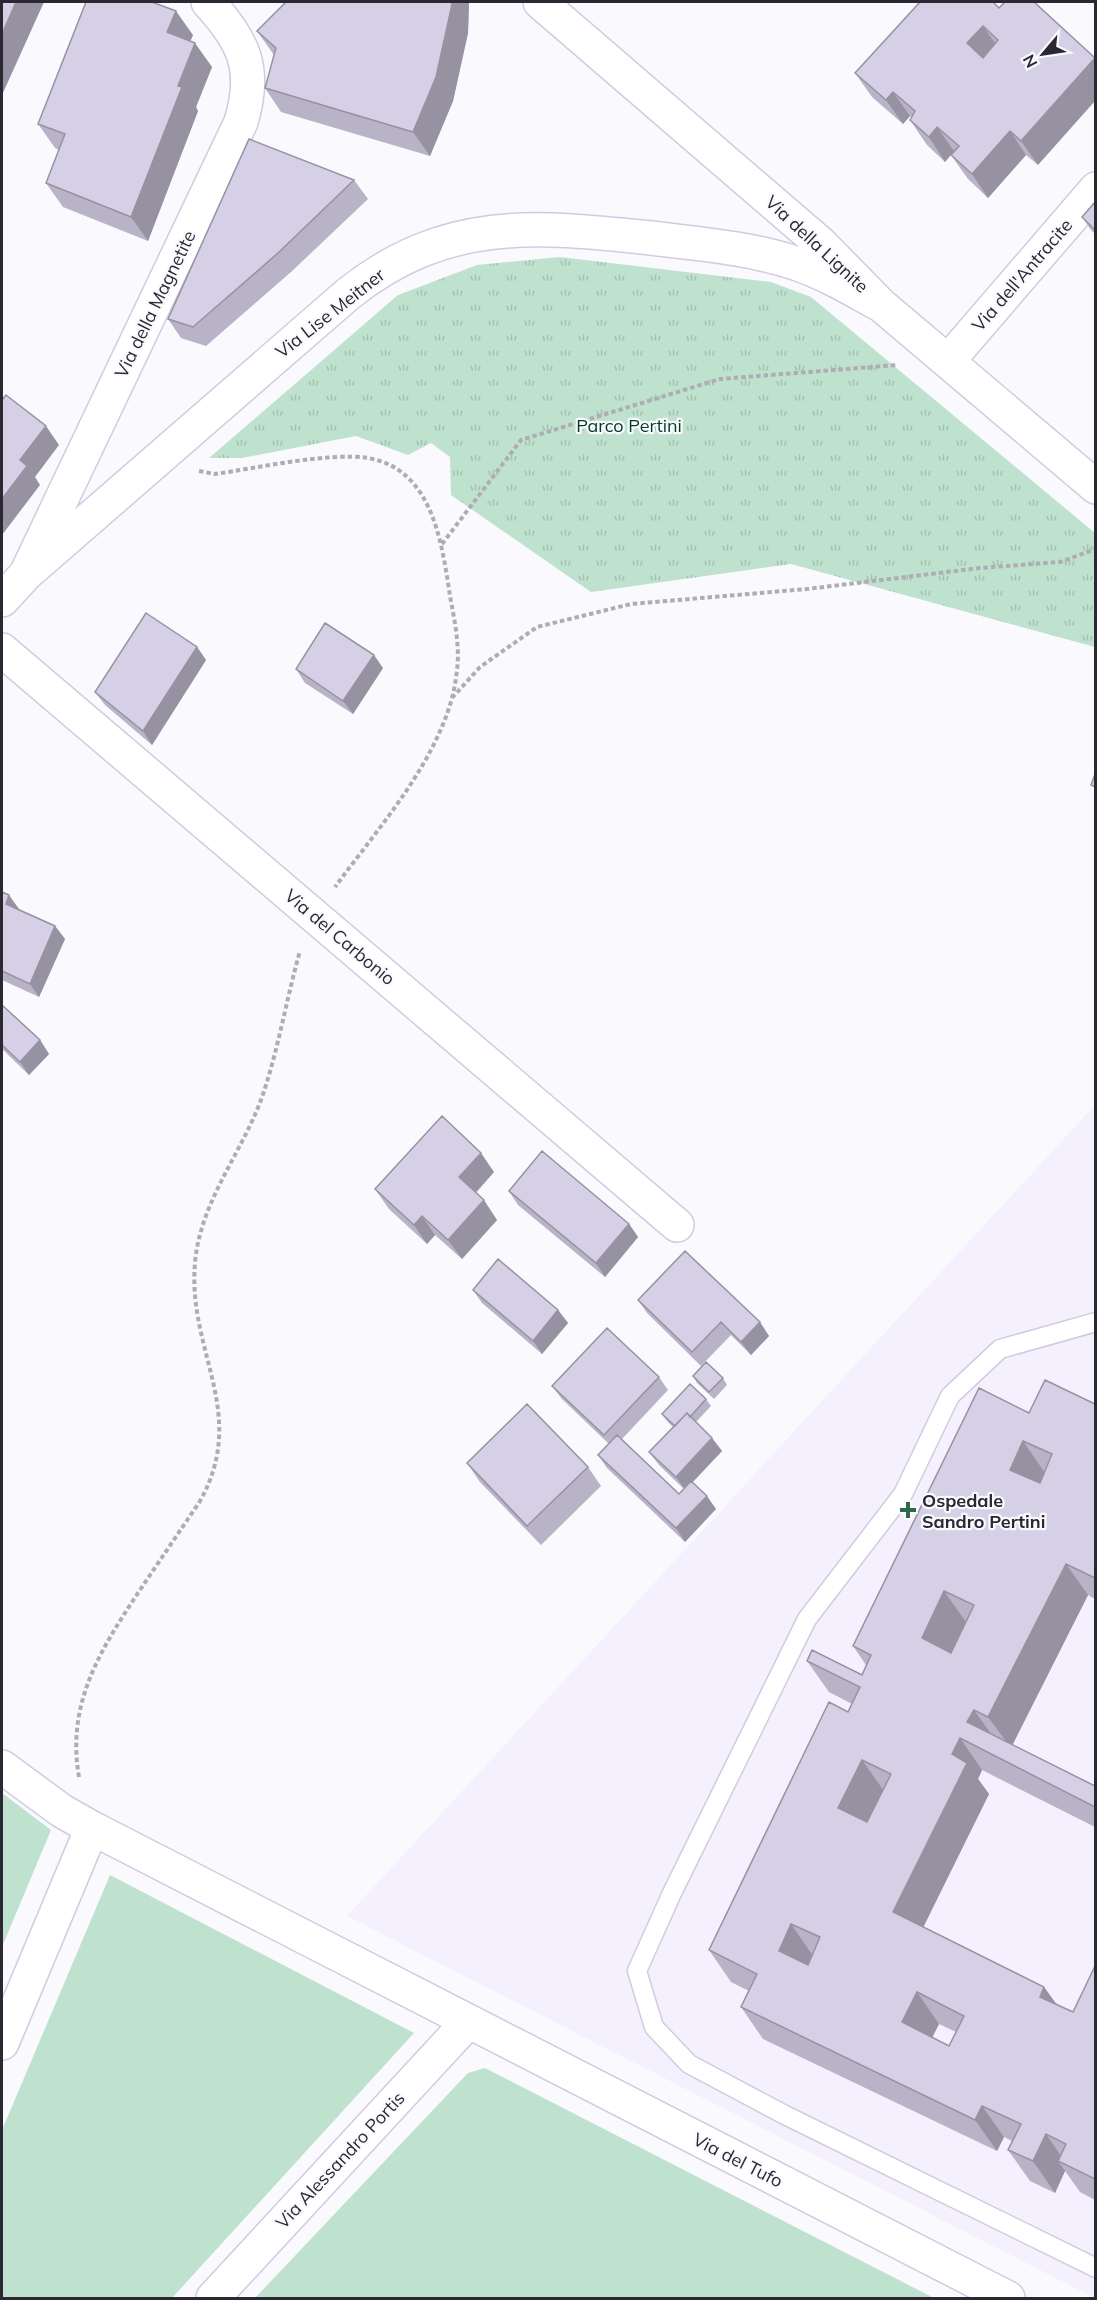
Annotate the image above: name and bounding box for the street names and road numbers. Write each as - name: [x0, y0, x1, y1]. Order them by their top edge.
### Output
- street label: Via della Lignite: [761, 190, 873, 298]
- street label: Via dell'Antracite: [967, 214, 1077, 336]
- street label: Via della Magnetite: [109, 227, 201, 381]
- street label: Via Lise Meitner: [271, 263, 390, 363]
- street label: Via del Carbonio: [280, 884, 400, 990]
- street label: Via Alessandro Portis: [270, 2087, 410, 2233]
- street label: Via del Tufo: [689, 2128, 787, 2192]

